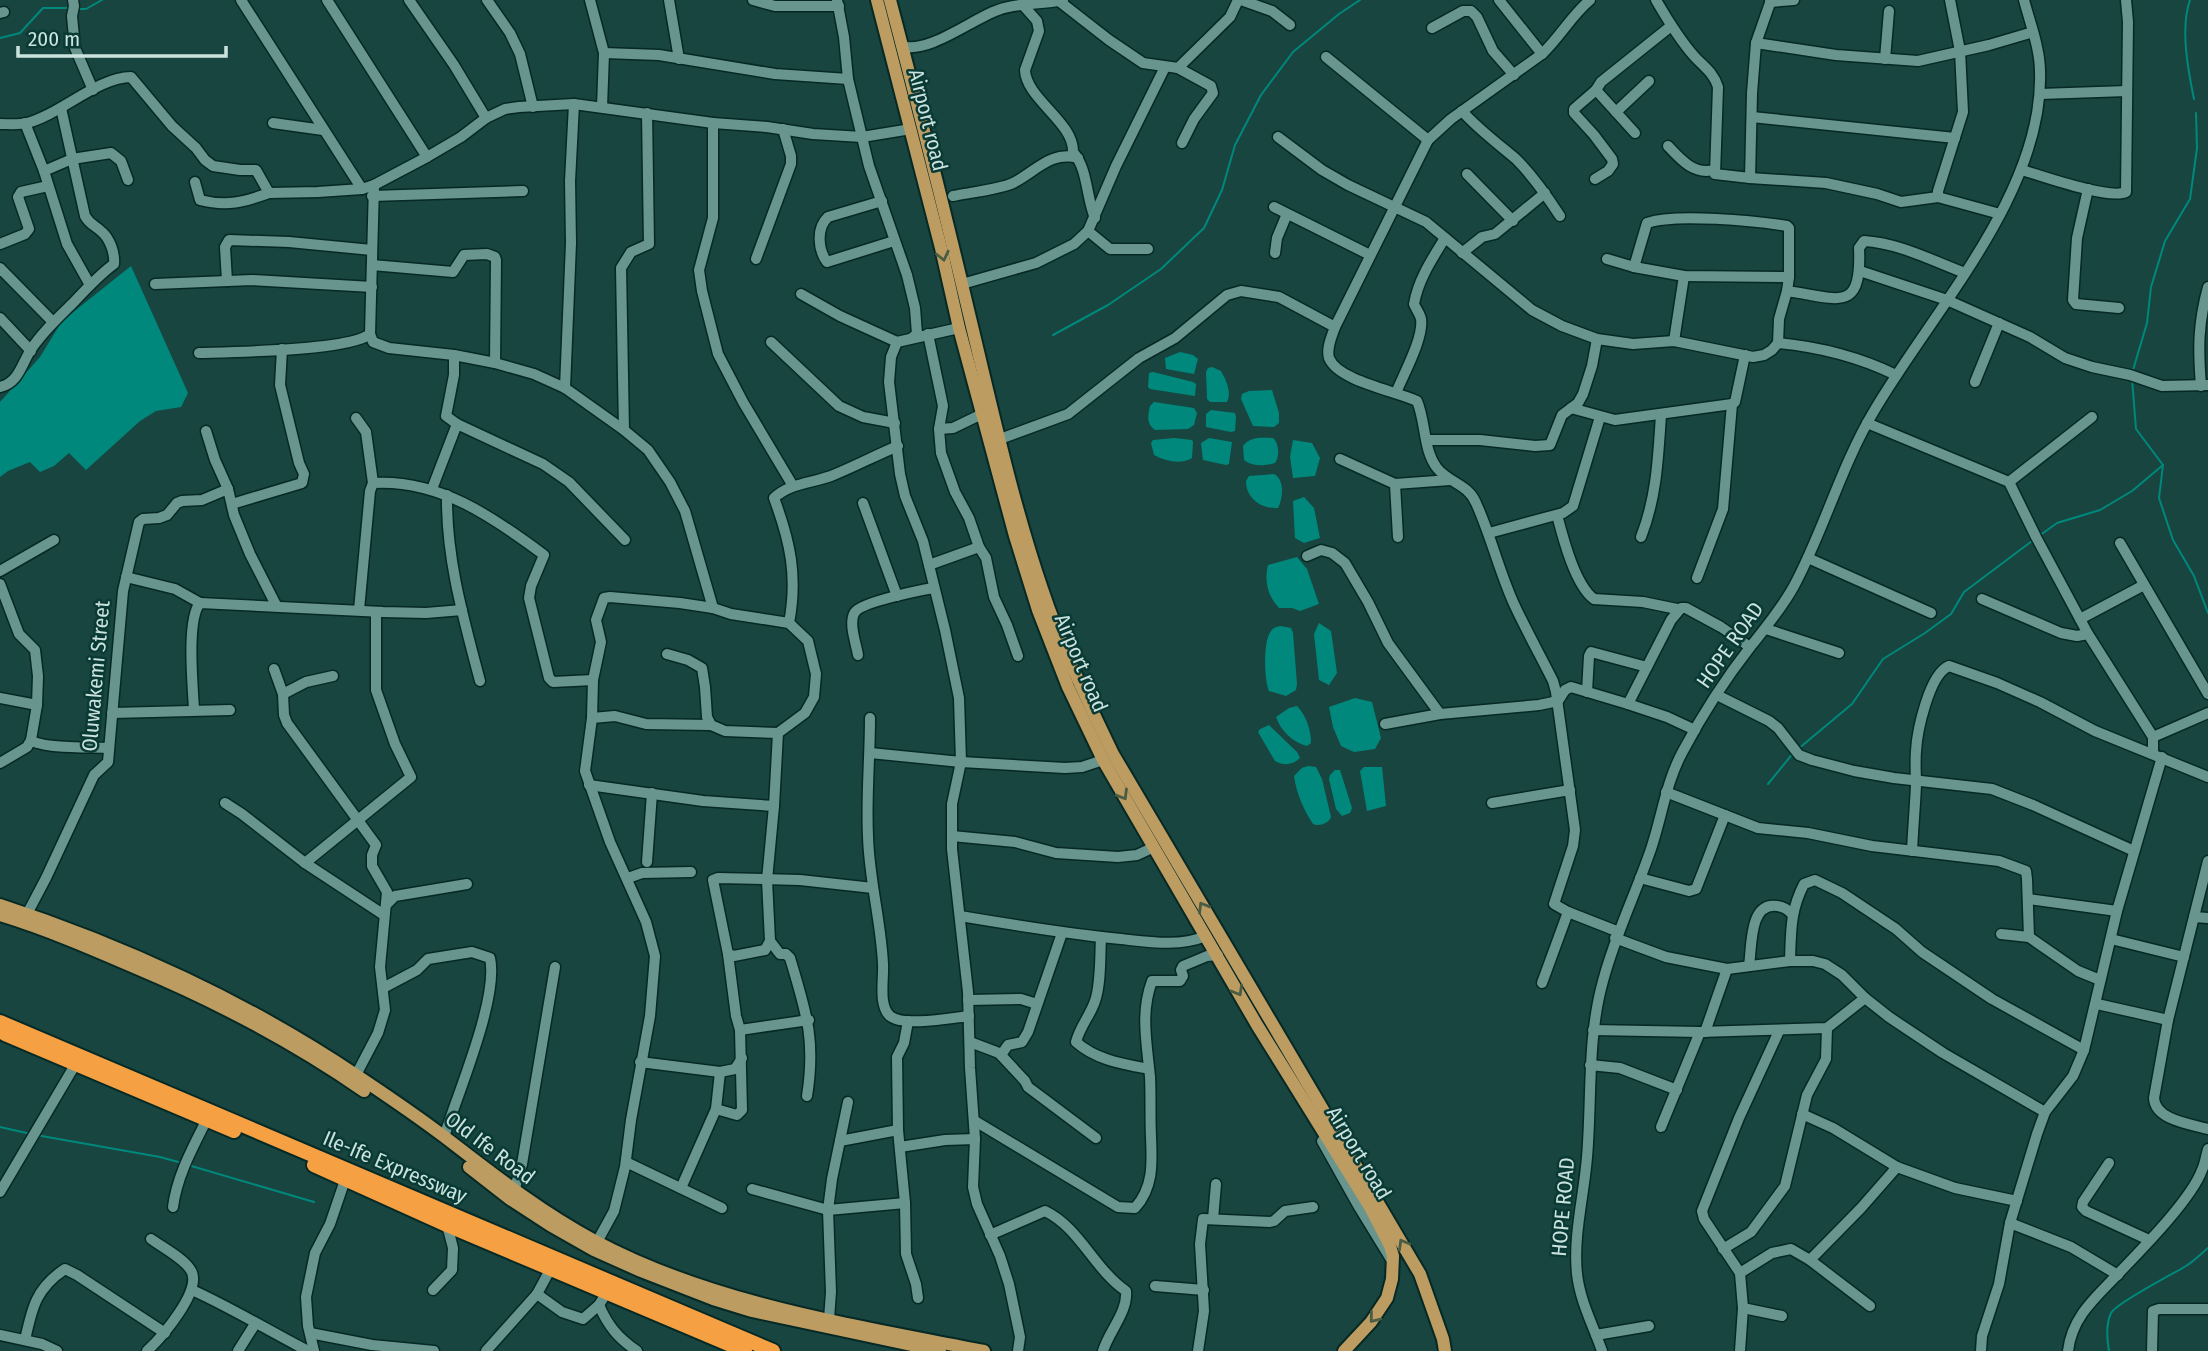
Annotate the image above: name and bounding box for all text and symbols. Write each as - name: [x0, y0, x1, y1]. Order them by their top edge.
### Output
- scale bar: [18, 14, 226, 58]
- text: 200 m: [28, 26, 80, 52]
- street label: Airport road: [903, 66, 953, 174]
- one-way arrow: [935, 250, 949, 262]
- street label: HOPE ROAD: [1691, 597, 1769, 693]
- street label: Oluwakemi Street: [76, 599, 116, 753]
- street label: Airport road: [1049, 610, 1113, 716]
- one-way arrow: [1115, 787, 1128, 800]
- one-way arrow: [1198, 902, 1211, 915]
- one-way arrow: [1230, 984, 1243, 996]
- street label: Airport road: [1321, 1102, 1397, 1204]
- street label: Old Ife Road: [440, 1106, 540, 1190]
- street label: Ile-Ife Expressway: [319, 1125, 471, 1209]
- street label: HOPE ROAD: [1546, 1156, 1580, 1258]
- one-way arrow: [1398, 1239, 1411, 1252]
- one-way arrow: [1369, 1310, 1382, 1323]

